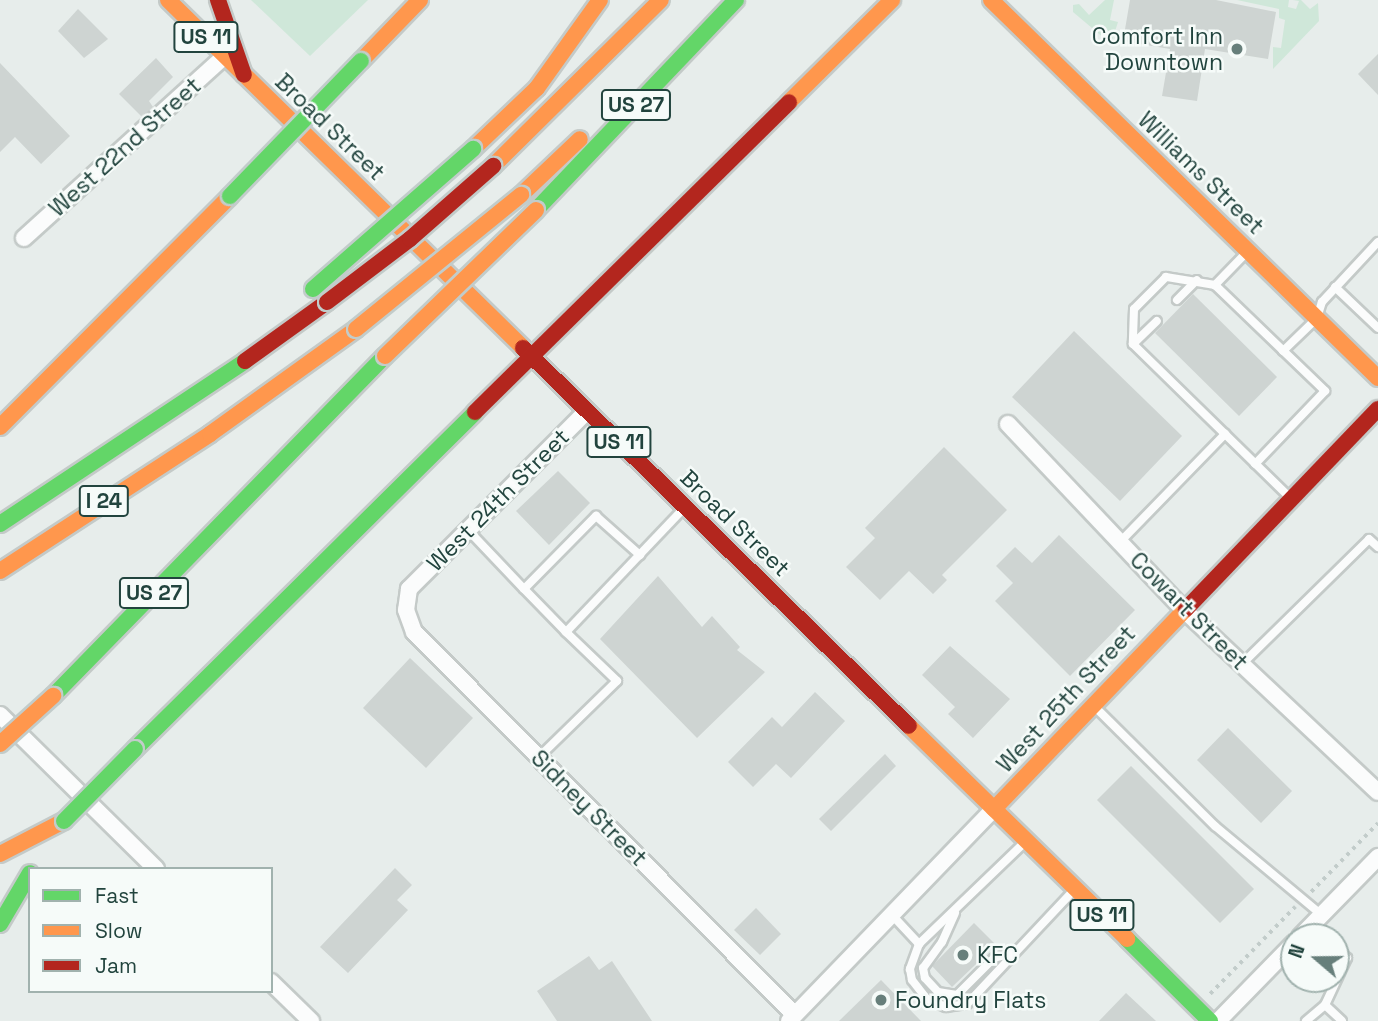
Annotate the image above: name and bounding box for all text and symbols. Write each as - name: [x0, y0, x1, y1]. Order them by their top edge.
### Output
- road number: US 11: [173, 20, 239, 54]
- place label: Comfort Inn Downtown: [1092, 22, 1223, 76]
- marker: Comfort Inn Downtown: [1229, 41, 1245, 57]
- street label: Broad Street: [269, 68, 391, 186]
- street label: West 22nd Street: [43, 72, 207, 222]
- road number: US 27: [599, 88, 673, 122]
- street label: Williams Street: [1132, 106, 1270, 240]
- street label: West 24th Street: [421, 423, 575, 577]
- road number: US 11: [586, 424, 652, 460]
- street label: Broad Street: [674, 464, 796, 582]
- road number: I 24: [78, 484, 130, 518]
- street label: Cowart Street: [1124, 546, 1254, 676]
- road number: US 27: [117, 576, 191, 610]
- street label: West 25th Street: [991, 620, 1141, 778]
- street label: Sidney Street: [525, 744, 653, 872]
- legend: [28, 867, 273, 993]
- text: Fast: [95, 882, 139, 909]
- road number: US 11: [1069, 898, 1135, 932]
- text: Slow: [95, 917, 143, 944]
- north arrow: [1280, 923, 1350, 993]
- place label: KFC: [977, 941, 1018, 969]
- text: N: [1283, 941, 1311, 962]
- marker: KFC: [955, 947, 971, 963]
- text: Jam: [95, 952, 137, 979]
- place label: Foundry Flats: [895, 986, 1046, 1014]
- marker: Foundry Flats: [873, 992, 889, 1008]

